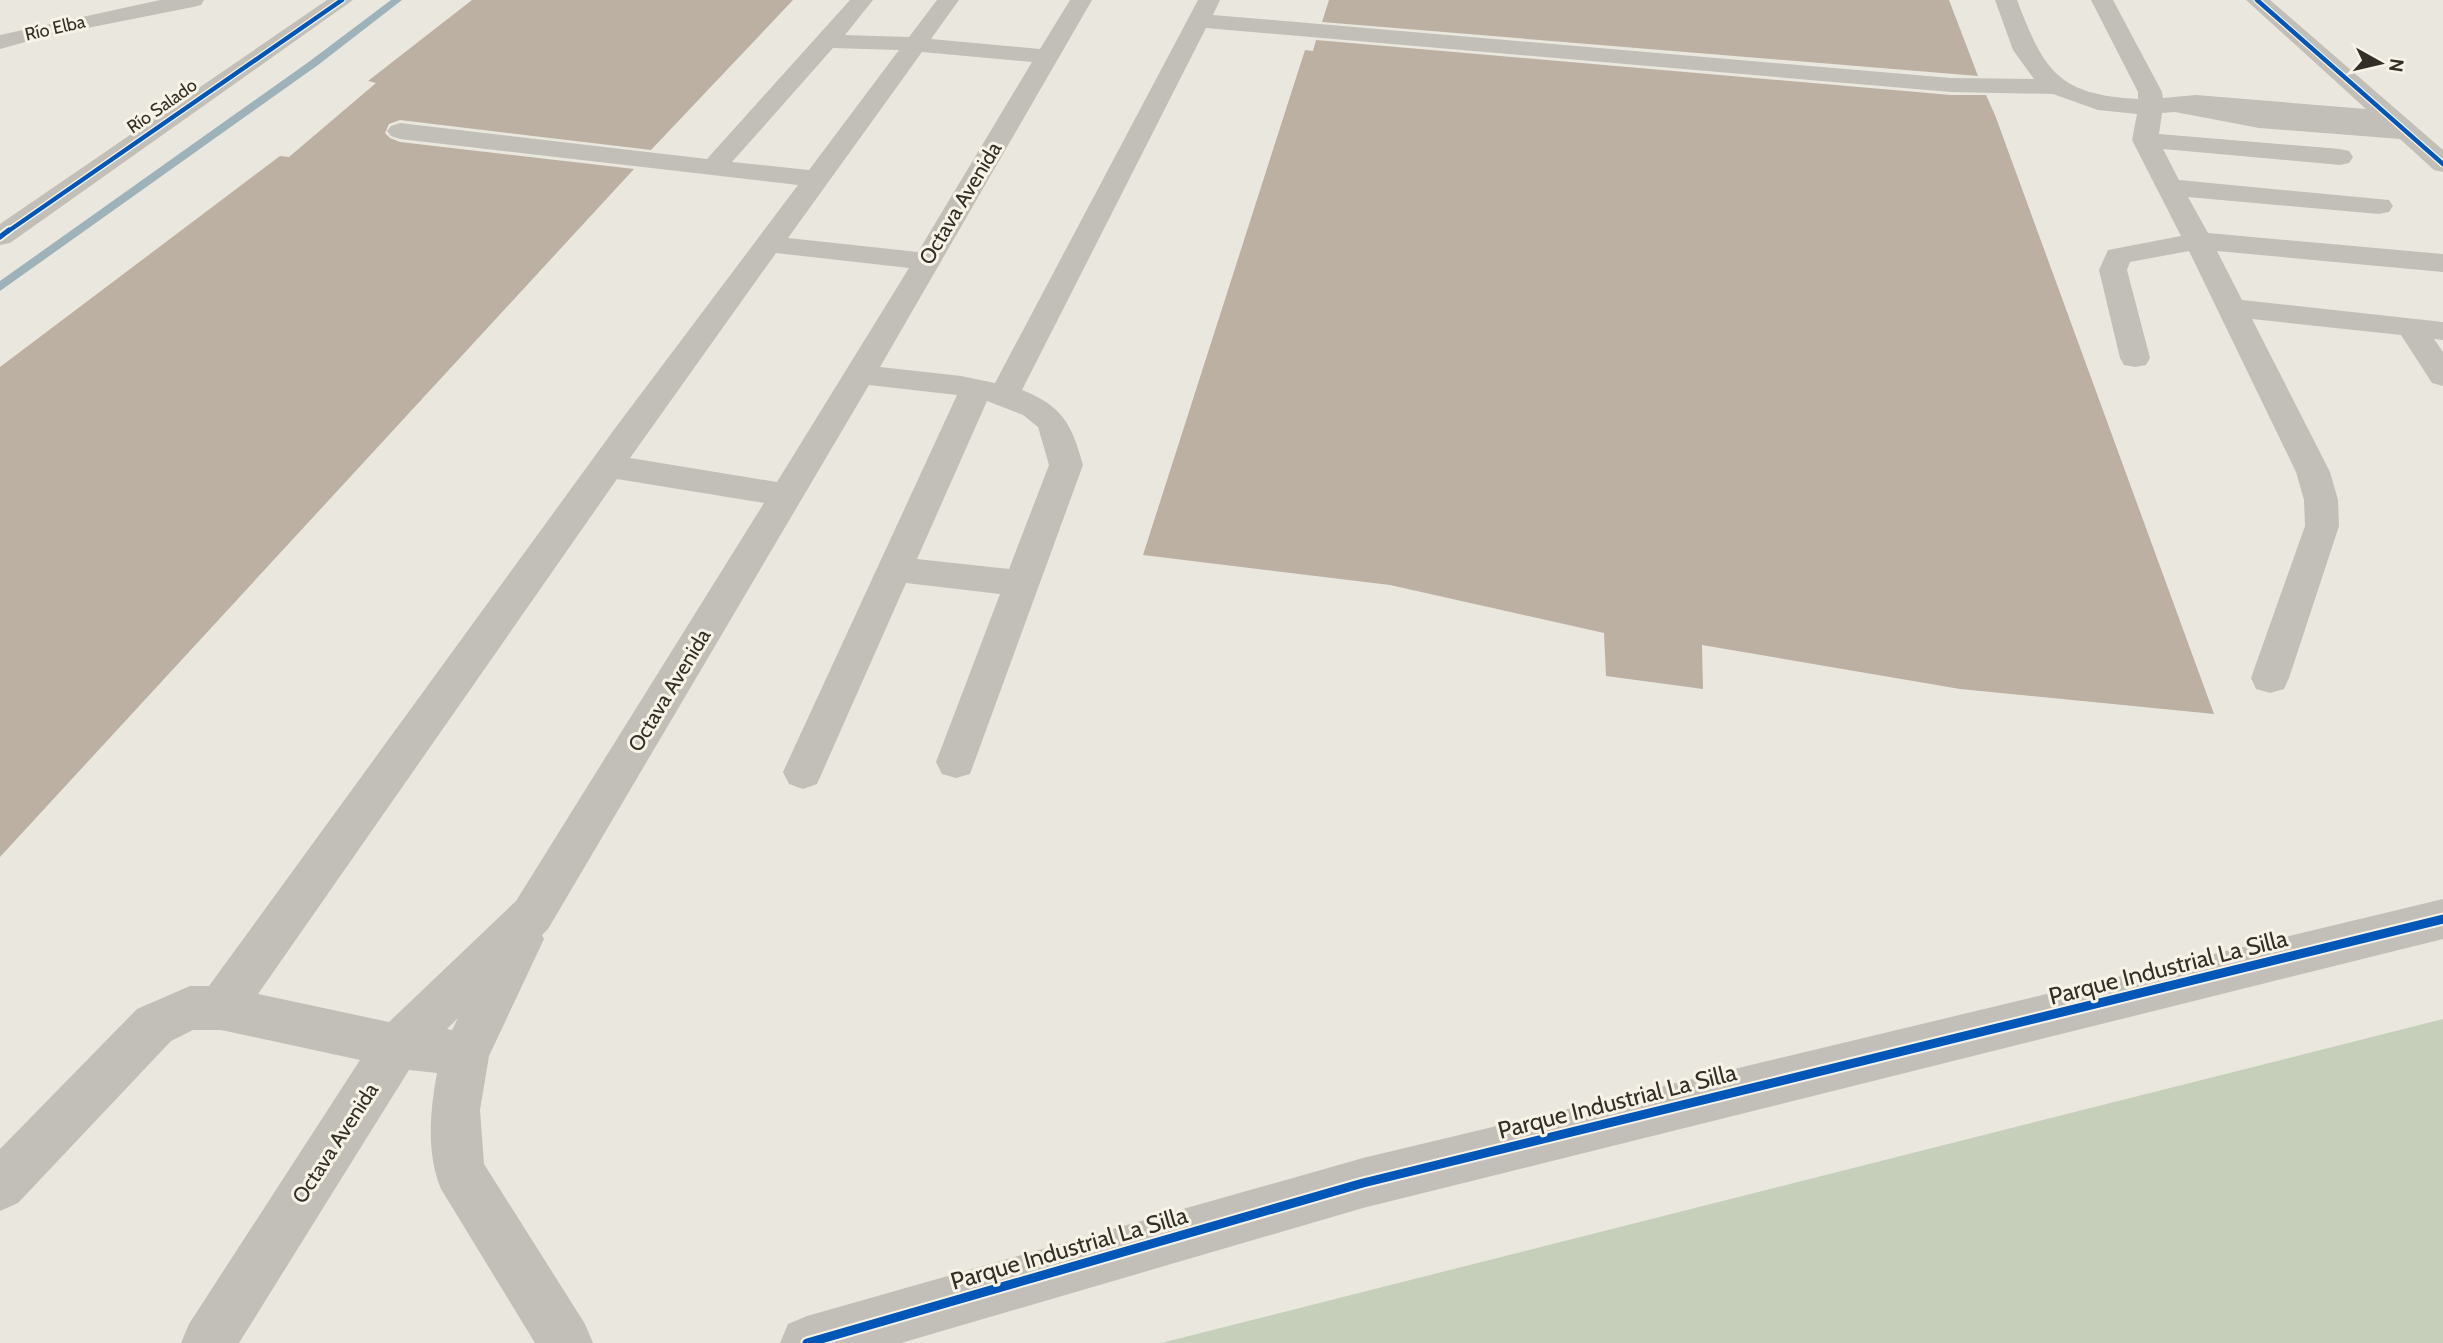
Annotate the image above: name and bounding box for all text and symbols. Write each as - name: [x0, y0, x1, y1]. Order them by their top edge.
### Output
- street label: Río Elba: [23, 10, 88, 46]
- north arrow: [2345, 28, 2415, 98]
- text: N: [2384, 57, 2409, 74]
- street label: Río Salado: [123, 74, 201, 138]
- street label: Octava Avenida: [914, 137, 1006, 269]
- street label: Octava Avenida: [623, 624, 715, 756]
- street label: Parque Industrial La Silla: [2046, 923, 2291, 1011]
- street label: Parque Industrial La Silla: [1495, 1057, 1740, 1145]
- street label: Octava Avenida: [287, 1078, 383, 1208]
- street label: Parque Industrial La Silla: [947, 1200, 1191, 1296]

